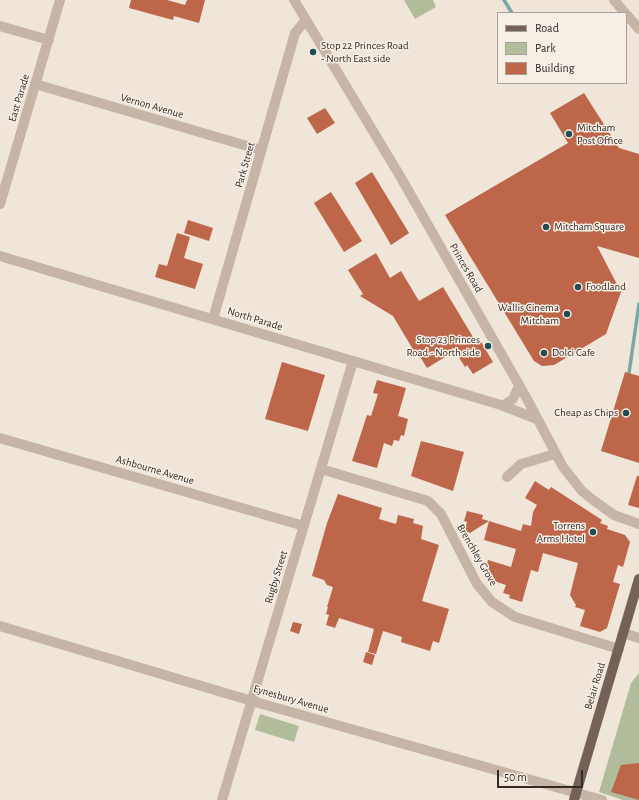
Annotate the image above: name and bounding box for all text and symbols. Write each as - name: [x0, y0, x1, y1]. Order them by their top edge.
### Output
- legend: [497, 12, 627, 84]
- text: Road: [535, 22, 559, 34]
- place label: Stop 22 Princes Road - North East side: [321, 39, 409, 65]
- text: Park: [535, 42, 556, 54]
- marker: Stop 22 Princes Road - North East side: [308, 47, 318, 57]
- text: Building: [535, 62, 575, 74]
- street label: East Parade: [5, 73, 33, 123]
- street label: Vernon Avenue: [119, 91, 185, 121]
- place label: Mitcham Post Office: [577, 121, 623, 147]
- marker: Mitcham Post Office: [564, 129, 574, 139]
- street label: Park Street: [232, 141, 258, 189]
- place label: Mitcham Square: [554, 220, 624, 234]
- marker: Mitcham Square: [541, 222, 551, 232]
- street label: Princes Road: [447, 241, 485, 295]
- place label: Foodland: [586, 280, 626, 294]
- marker: Foodland: [573, 282, 583, 292]
- place label: Wallis Cinema Mitcham: [498, 301, 559, 327]
- street label: North Parade: [226, 304, 284, 334]
- marker: Wallis Cinema Mitcham: [562, 309, 572, 319]
- place label: Stop 23 Princes Road - North side: [406, 333, 480, 359]
- marker: Stop 23 Princes Road - North side: [483, 341, 493, 351]
- place label: Dolci Cafe: [552, 346, 595, 360]
- marker: Dolci Cafe: [539, 348, 549, 358]
- place label: Cheap as Chips: [554, 406, 618, 420]
- marker: Cheap as Chips: [621, 408, 631, 418]
- street label: Ashbourne Avenue: [114, 453, 196, 487]
- place label: Torrens Arms Hotel: [537, 519, 585, 545]
- street label: Brenchley Grove: [454, 522, 500, 588]
- marker: Torrens Arms Hotel: [588, 527, 598, 537]
- street label: Rugby Street: [262, 549, 290, 605]
- street label: Belair Road: [582, 661, 608, 711]
- street label: Eynesbury Avenue: [252, 682, 330, 716]
- scale bar: [499, 762, 585, 788]
- text: 50 m: [504, 771, 527, 783]

